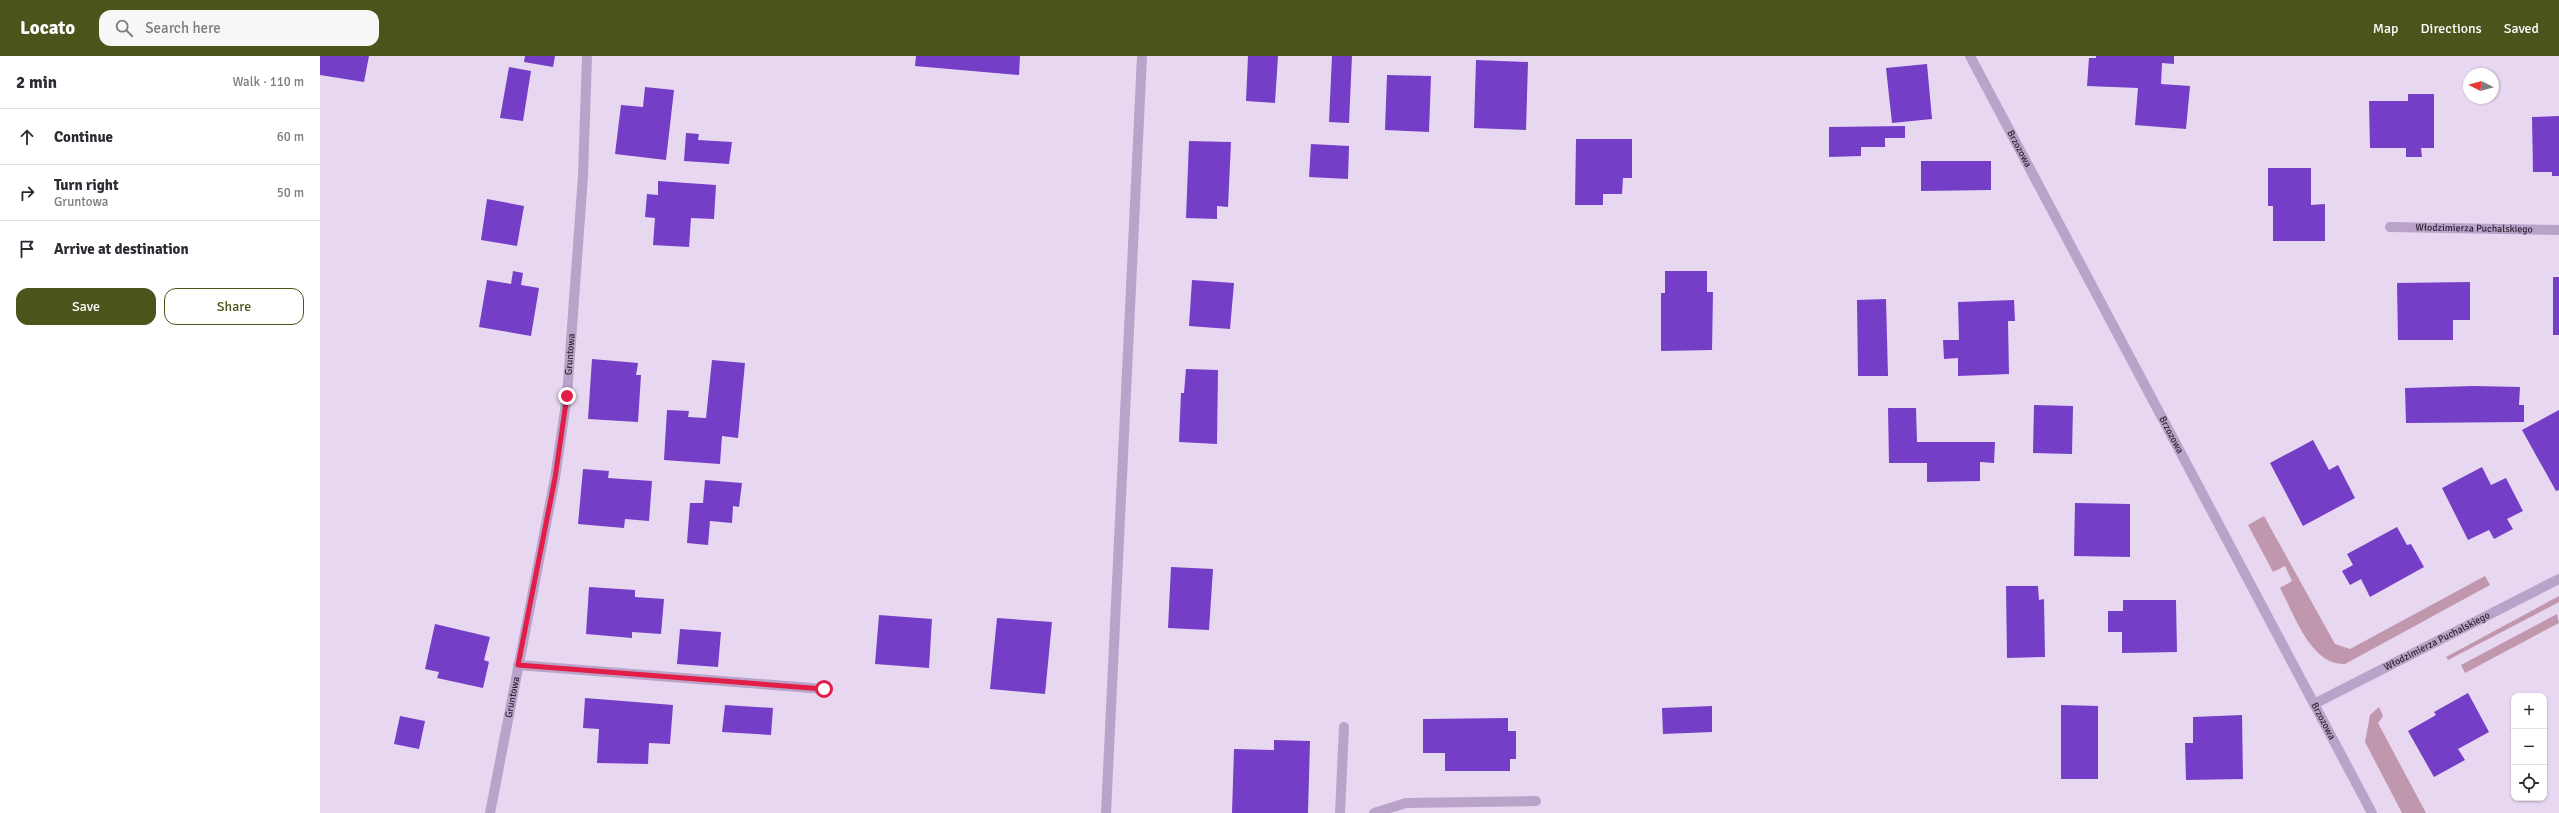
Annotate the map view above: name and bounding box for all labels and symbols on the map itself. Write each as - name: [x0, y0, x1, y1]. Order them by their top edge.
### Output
- north arrow: [2463, 68, 2499, 104]
- street label: Brzozowa: [2004, 128, 2034, 170]
- street label: Włodzimierza Puchalskiego: [2415, 221, 2533, 236]
- street label: Gruntowa: [563, 333, 578, 376]
- route end: [558, 387, 576, 405]
- street label: Brzozowa: [2156, 414, 2186, 456]
- street label: Włodzimierza Puchalskiego: [2382, 609, 2492, 673]
- street label: Gruntowa: [503, 675, 522, 719]
- route start: [815, 680, 833, 698]
- street label: Brzozowa: [2308, 700, 2338, 742]

